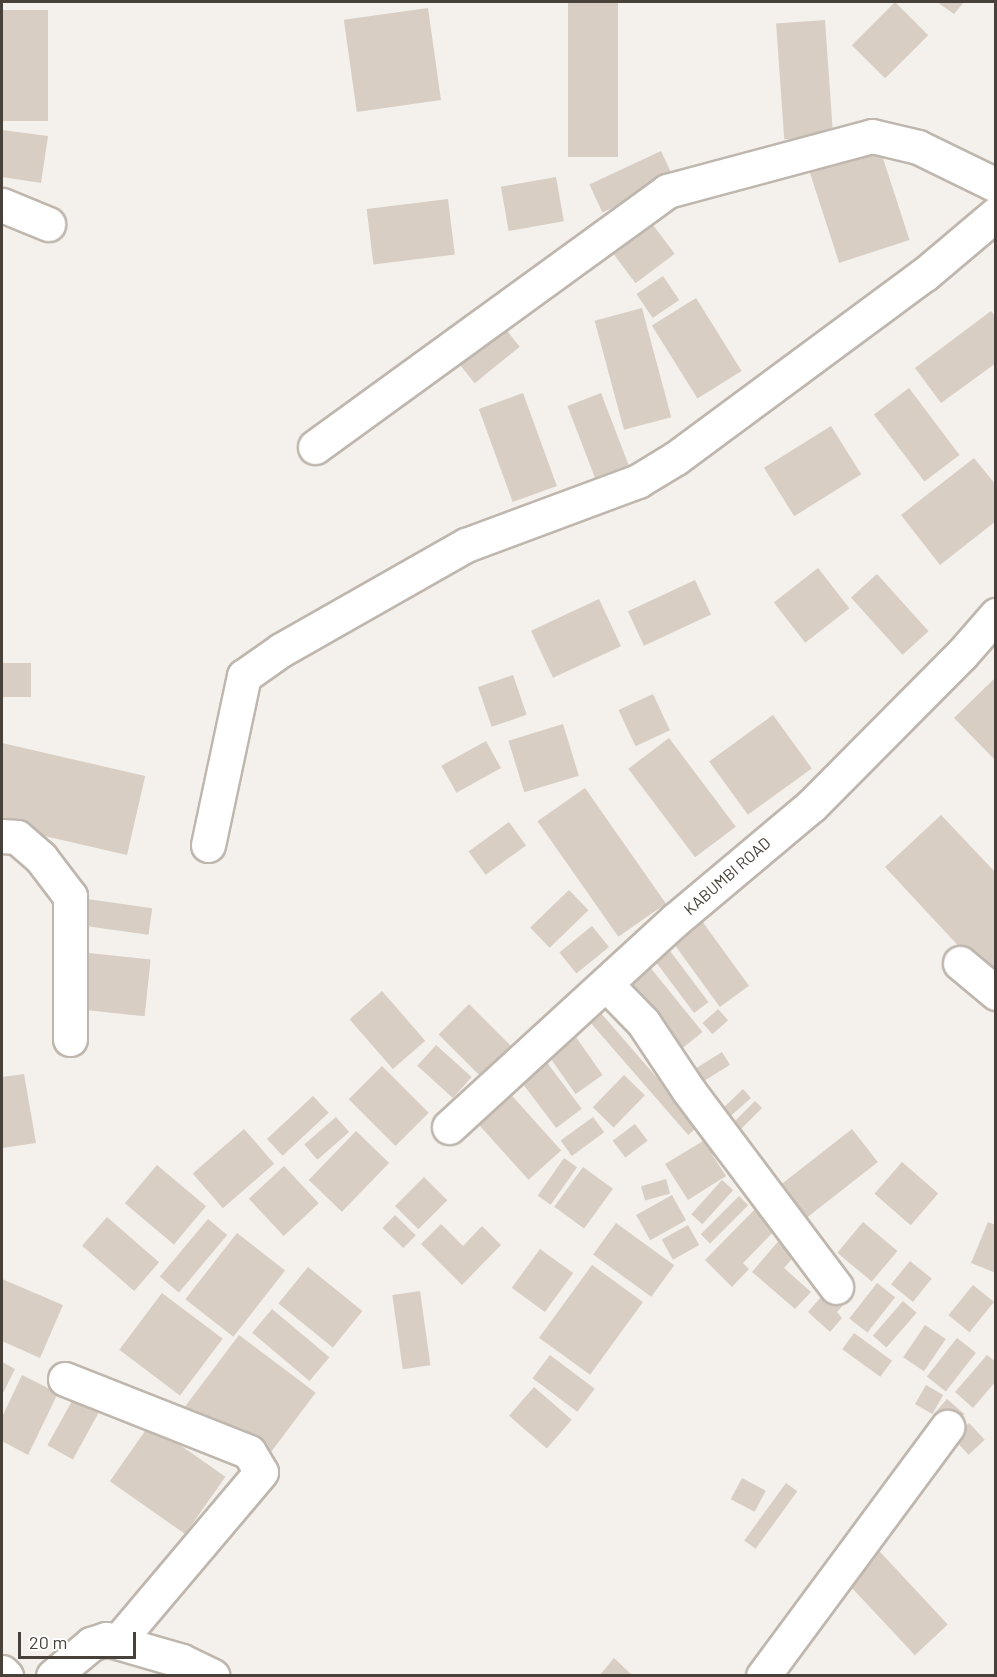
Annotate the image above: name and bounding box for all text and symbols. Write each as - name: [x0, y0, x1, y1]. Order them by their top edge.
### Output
- street label: KABUMBI ROAD: [680, 833, 774, 919]
- scale bar: [21, 1620, 140, 1658]
- text: 20 m: [29, 1631, 67, 1653]

